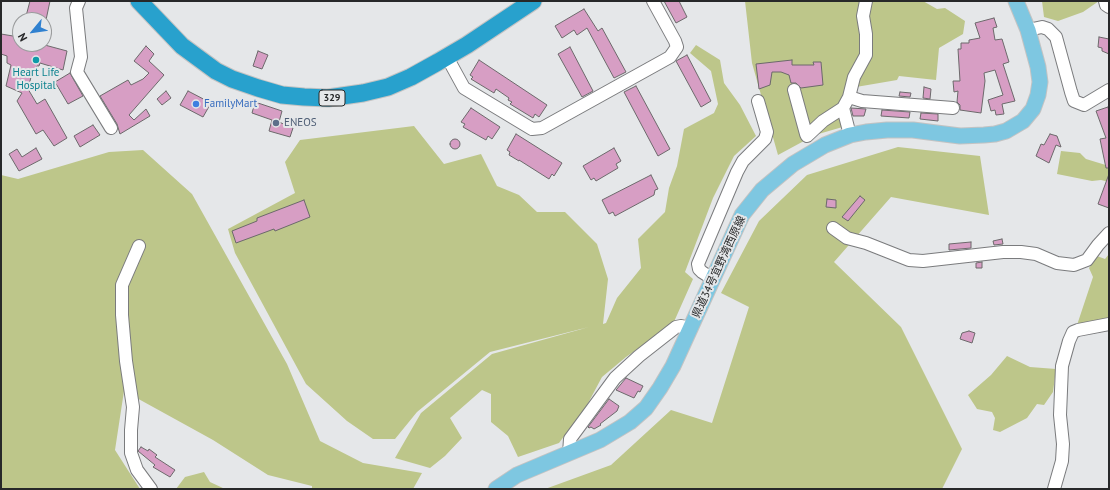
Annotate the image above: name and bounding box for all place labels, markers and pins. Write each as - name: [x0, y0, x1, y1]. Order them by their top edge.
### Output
- marker: Heart Life Hospital: [31, 55, 41, 65]
- place label: Heart Life Hospital: [13, 66, 59, 92]
- place label: FamilyMart: [204, 97, 257, 111]
- marker: FamilyMart: [191, 99, 201, 109]
- place label: ENEOS: [284, 116, 317, 130]
- marker: ENEOS: [271, 118, 281, 128]

